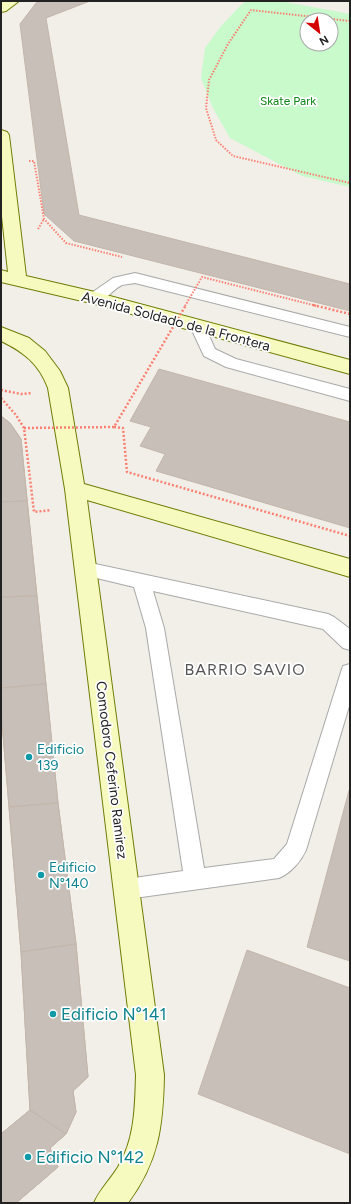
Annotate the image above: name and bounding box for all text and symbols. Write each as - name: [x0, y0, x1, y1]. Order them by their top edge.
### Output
- north arrow: [299, 12, 339, 52]
- text: N: [317, 32, 331, 48]
- park label: Skate Park: [260, 94, 316, 108]
- street label: Avenida Soldado de la Frontera: [80, 288, 272, 355]
- district label: BARRIO SAVIO: [184, 660, 306, 679]
- street label: Comodoro Ceferino Ramirez: [92, 680, 131, 860]
- place label: Edificio 139: [37, 741, 84, 774]
- marker: Edificio 139: [24, 752, 34, 762]
- place label: Edificio N°140: [49, 859, 96, 892]
- marker: Edificio N°140: [36, 870, 46, 880]
- place label: Edificio N°141: [61, 1004, 166, 1024]
- marker: Edificio N°141: [48, 1009, 58, 1019]
- place label: Edificio N°142: [36, 1147, 144, 1167]
- marker: Edificio N°142: [23, 1152, 33, 1162]

